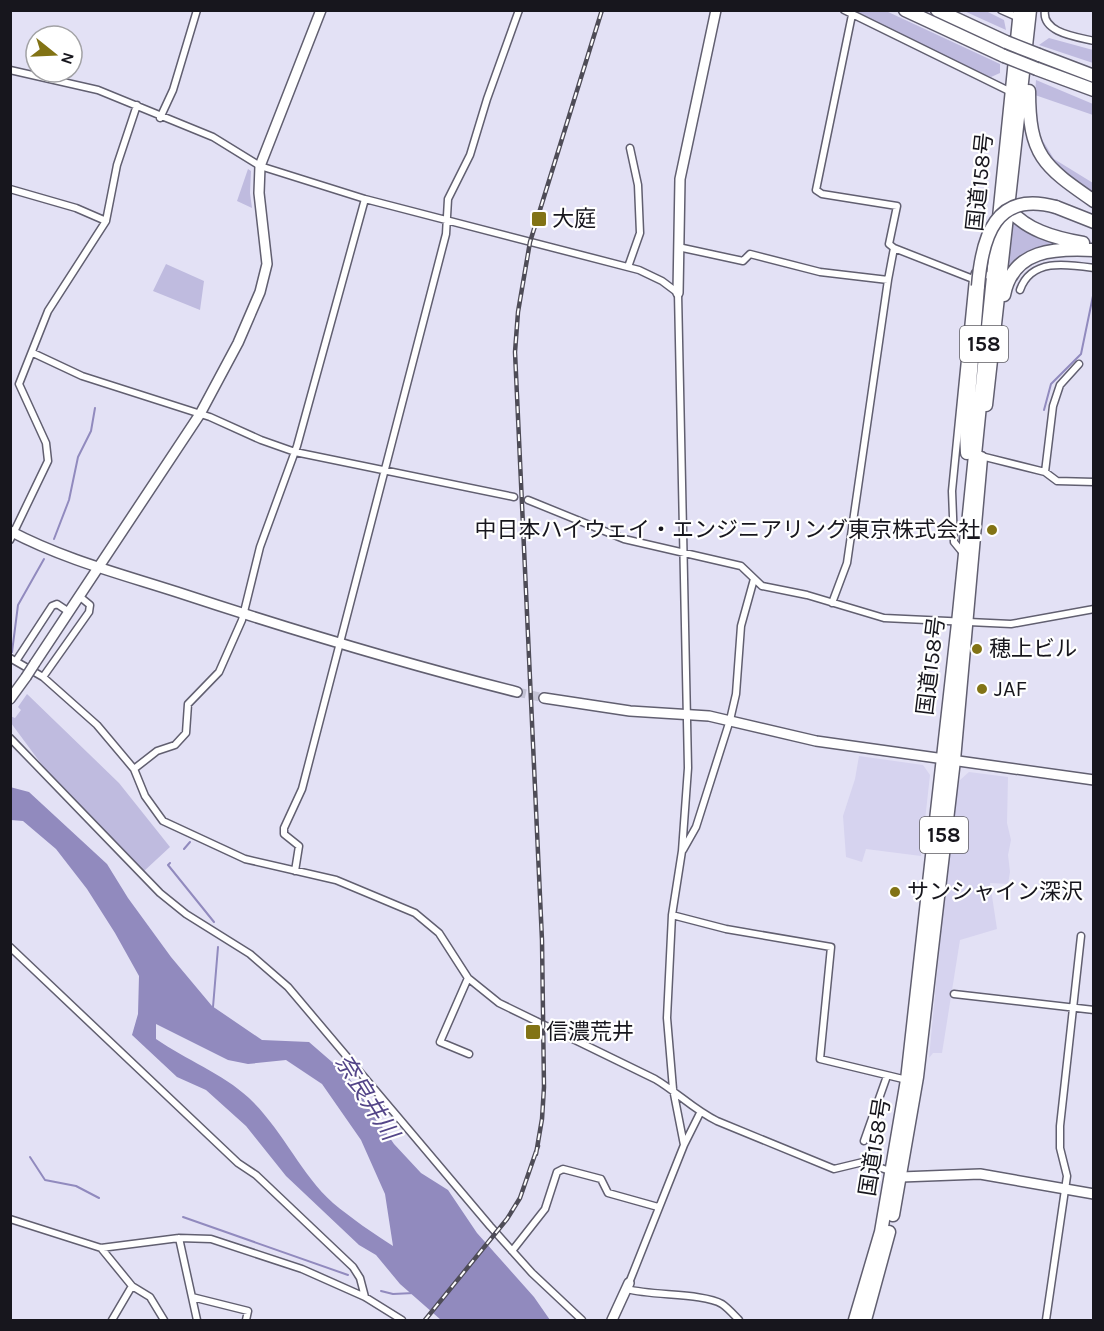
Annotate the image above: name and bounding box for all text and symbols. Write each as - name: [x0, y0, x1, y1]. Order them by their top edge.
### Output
- north arrow: [24, 24, 84, 84]
- text: N: [57, 50, 79, 67]
- street label: 国道158号: [962, 131, 998, 233]
- place label: 大庭: [552, 206, 596, 232]
- marker: 大庭: [530, 210, 548, 228]
- road number: 158: [960, 326, 1008, 362]
- place label: 中日本ハイウェイ・エンジニアリング東京株式会社: [474, 517, 980, 543]
- marker: 中日本ハイウェイ・エンジニアリング東京株式会社: [985, 523, 999, 537]
- street label: 国道158号: [912, 615, 950, 717]
- place label: 穂上ビル: [989, 636, 1077, 662]
- marker: 穂上ビル: [970, 642, 984, 656]
- place label: JAF: [994, 676, 1027, 702]
- marker: JAF: [975, 682, 989, 696]
- road number: 158: [920, 817, 968, 853]
- place label: サンシャイン深沢: [907, 879, 1083, 905]
- marker: サンシャイン深沢: [888, 885, 902, 899]
- place label: 信濃荒井: [546, 1019, 634, 1045]
- marker: 信濃荒井: [524, 1023, 542, 1041]
- water label: 奈良井川: [330, 1049, 406, 1148]
- street label: 国道158号: [854, 1096, 896, 1198]

